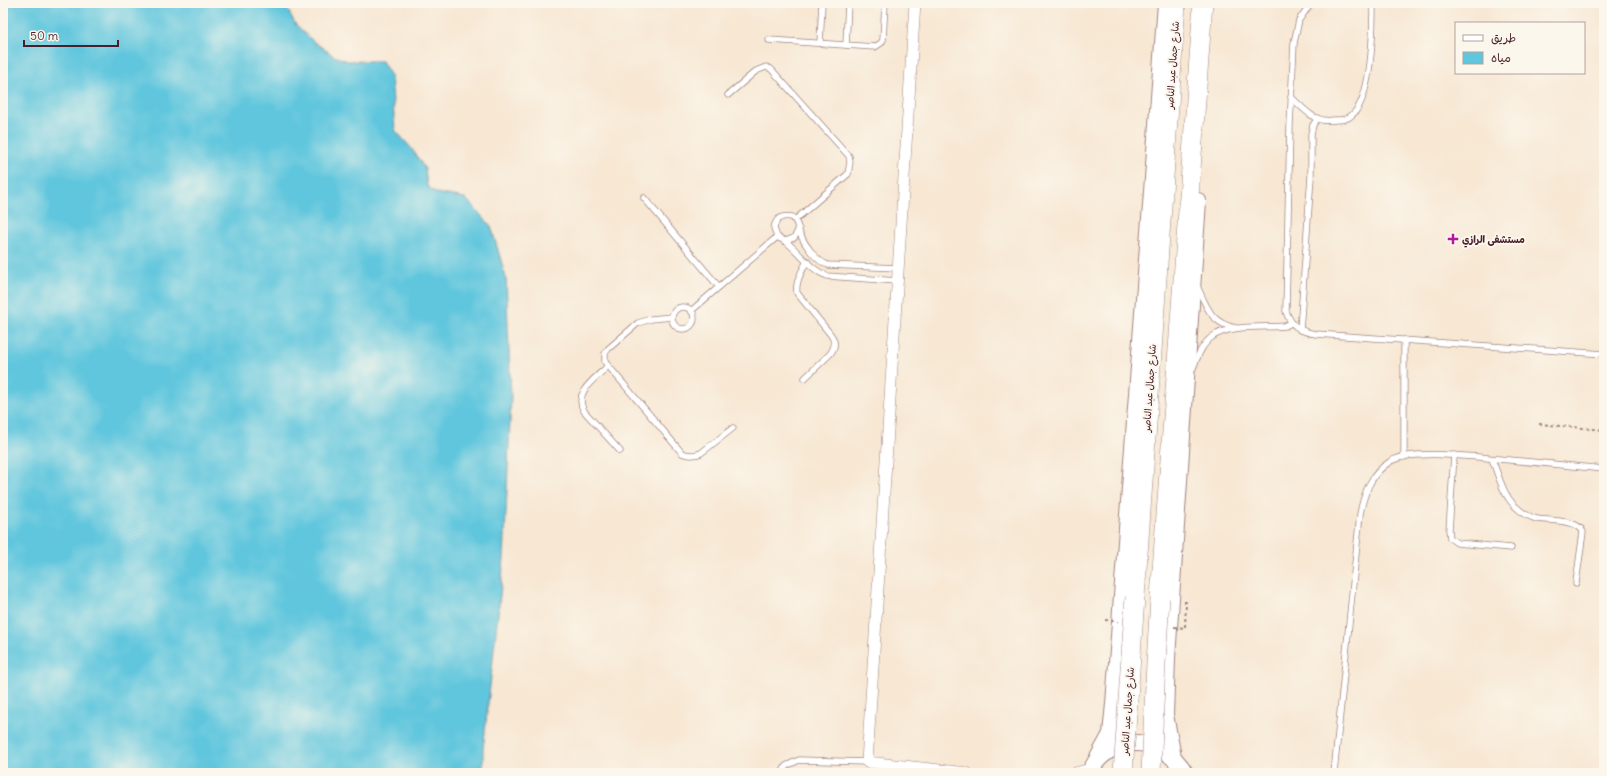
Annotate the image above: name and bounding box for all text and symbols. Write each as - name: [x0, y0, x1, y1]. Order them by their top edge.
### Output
- street label: شارع جمال عبد الناصر: [1163, 20, 1183, 111]
- scale bar: [24, 22, 118, 48]
- legend: [1455, 22, 1585, 74]
- text: 50 m: [30, 28, 59, 43]
- text: طريق: [1491, 30, 1516, 45]
- text: مياه: [1491, 50, 1511, 65]
- marker: مستشفى الرازي: [1447, 233, 1459, 245]
- place label: مستشفى الرازي: [1462, 233, 1525, 248]
- street label: شارع جمال عبد الناصر: [1140, 343, 1160, 434]
- street label: شارع جمال عبد الناصر: [1118, 666, 1138, 757]

